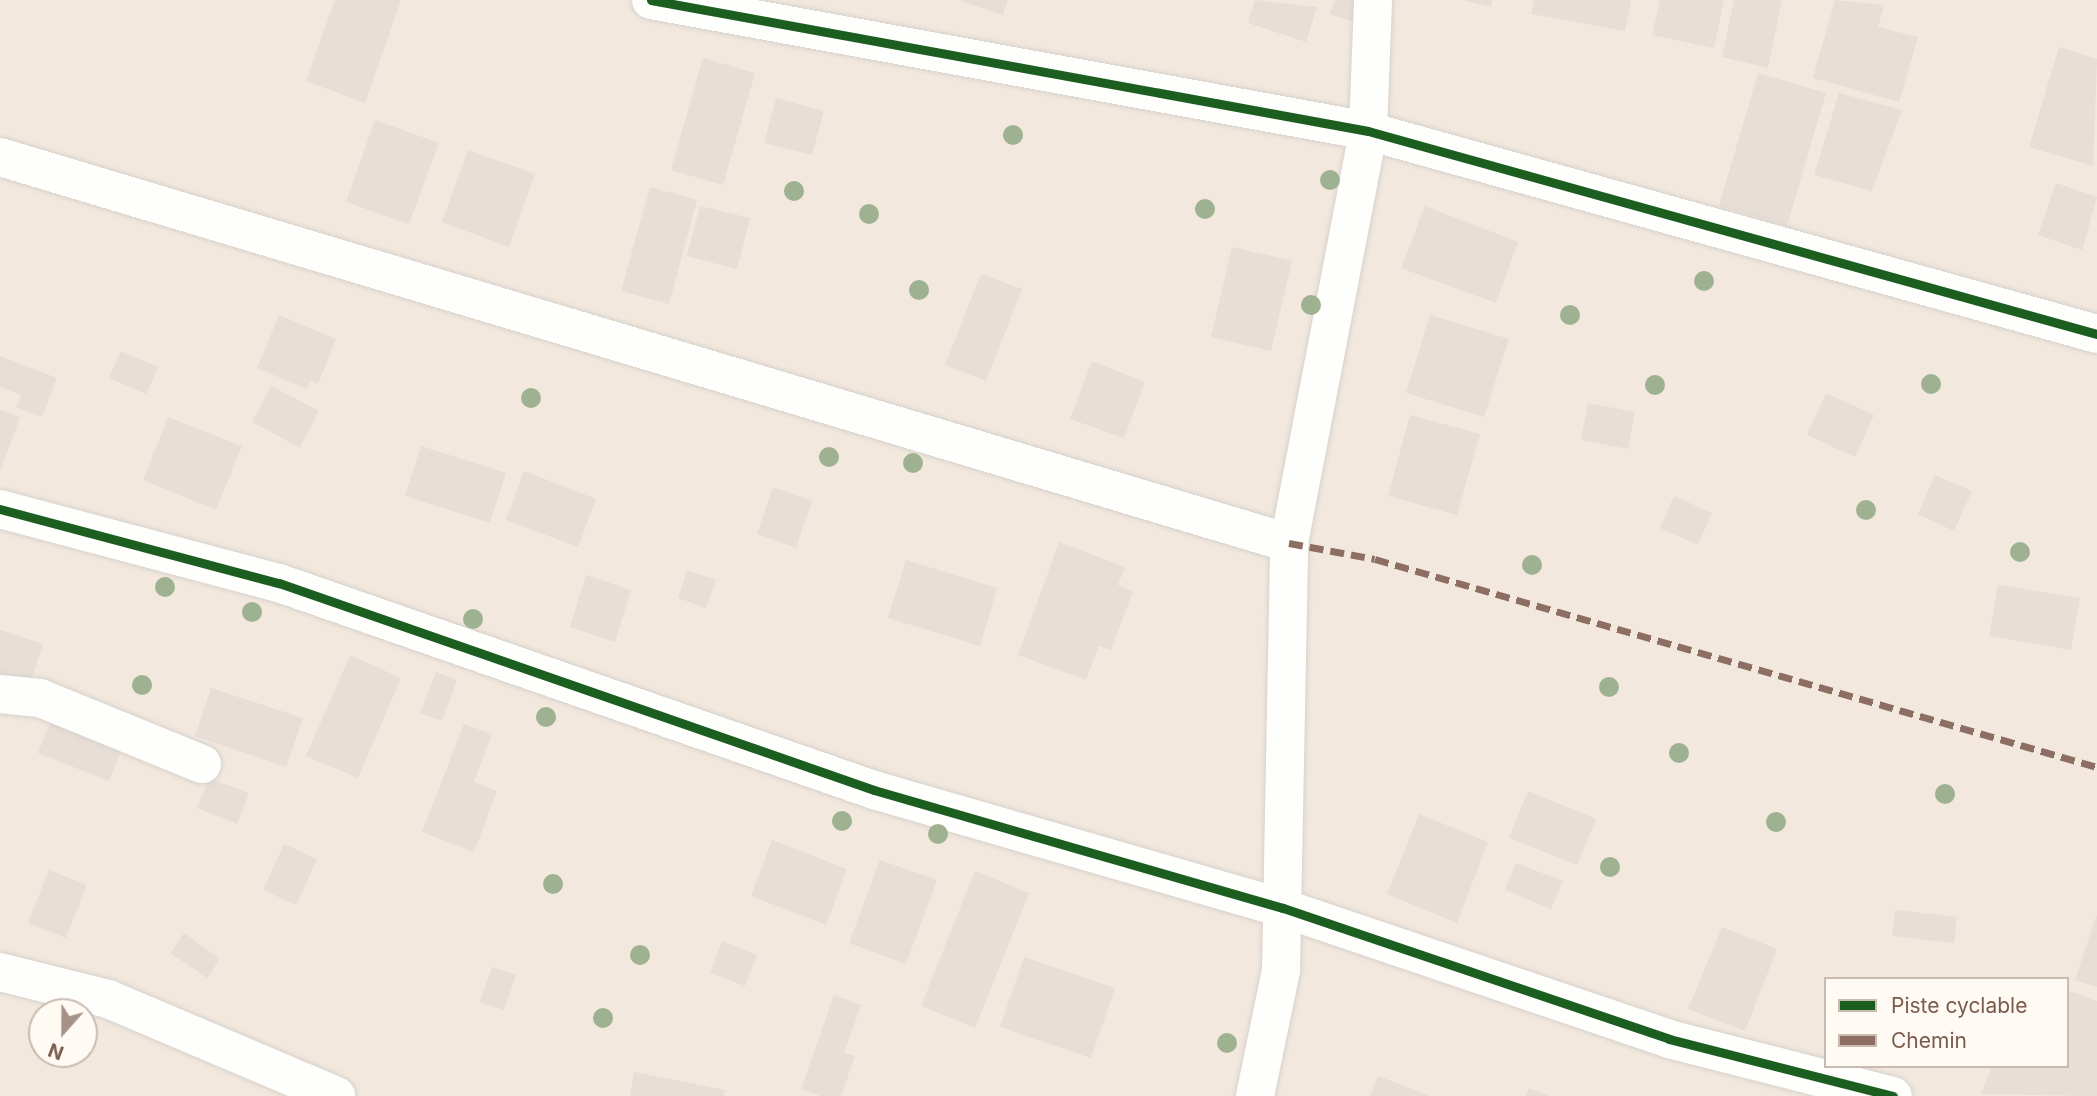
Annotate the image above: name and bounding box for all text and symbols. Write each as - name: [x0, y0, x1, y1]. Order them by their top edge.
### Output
- legend: [1824, 977, 2069, 1068]
- text: Piste cyclable: [1891, 993, 2027, 1018]
- north arrow: [28, 998, 98, 1068]
- text: Chemin: [1891, 1028, 1967, 1053]
- text: N: [45, 1038, 67, 1065]

